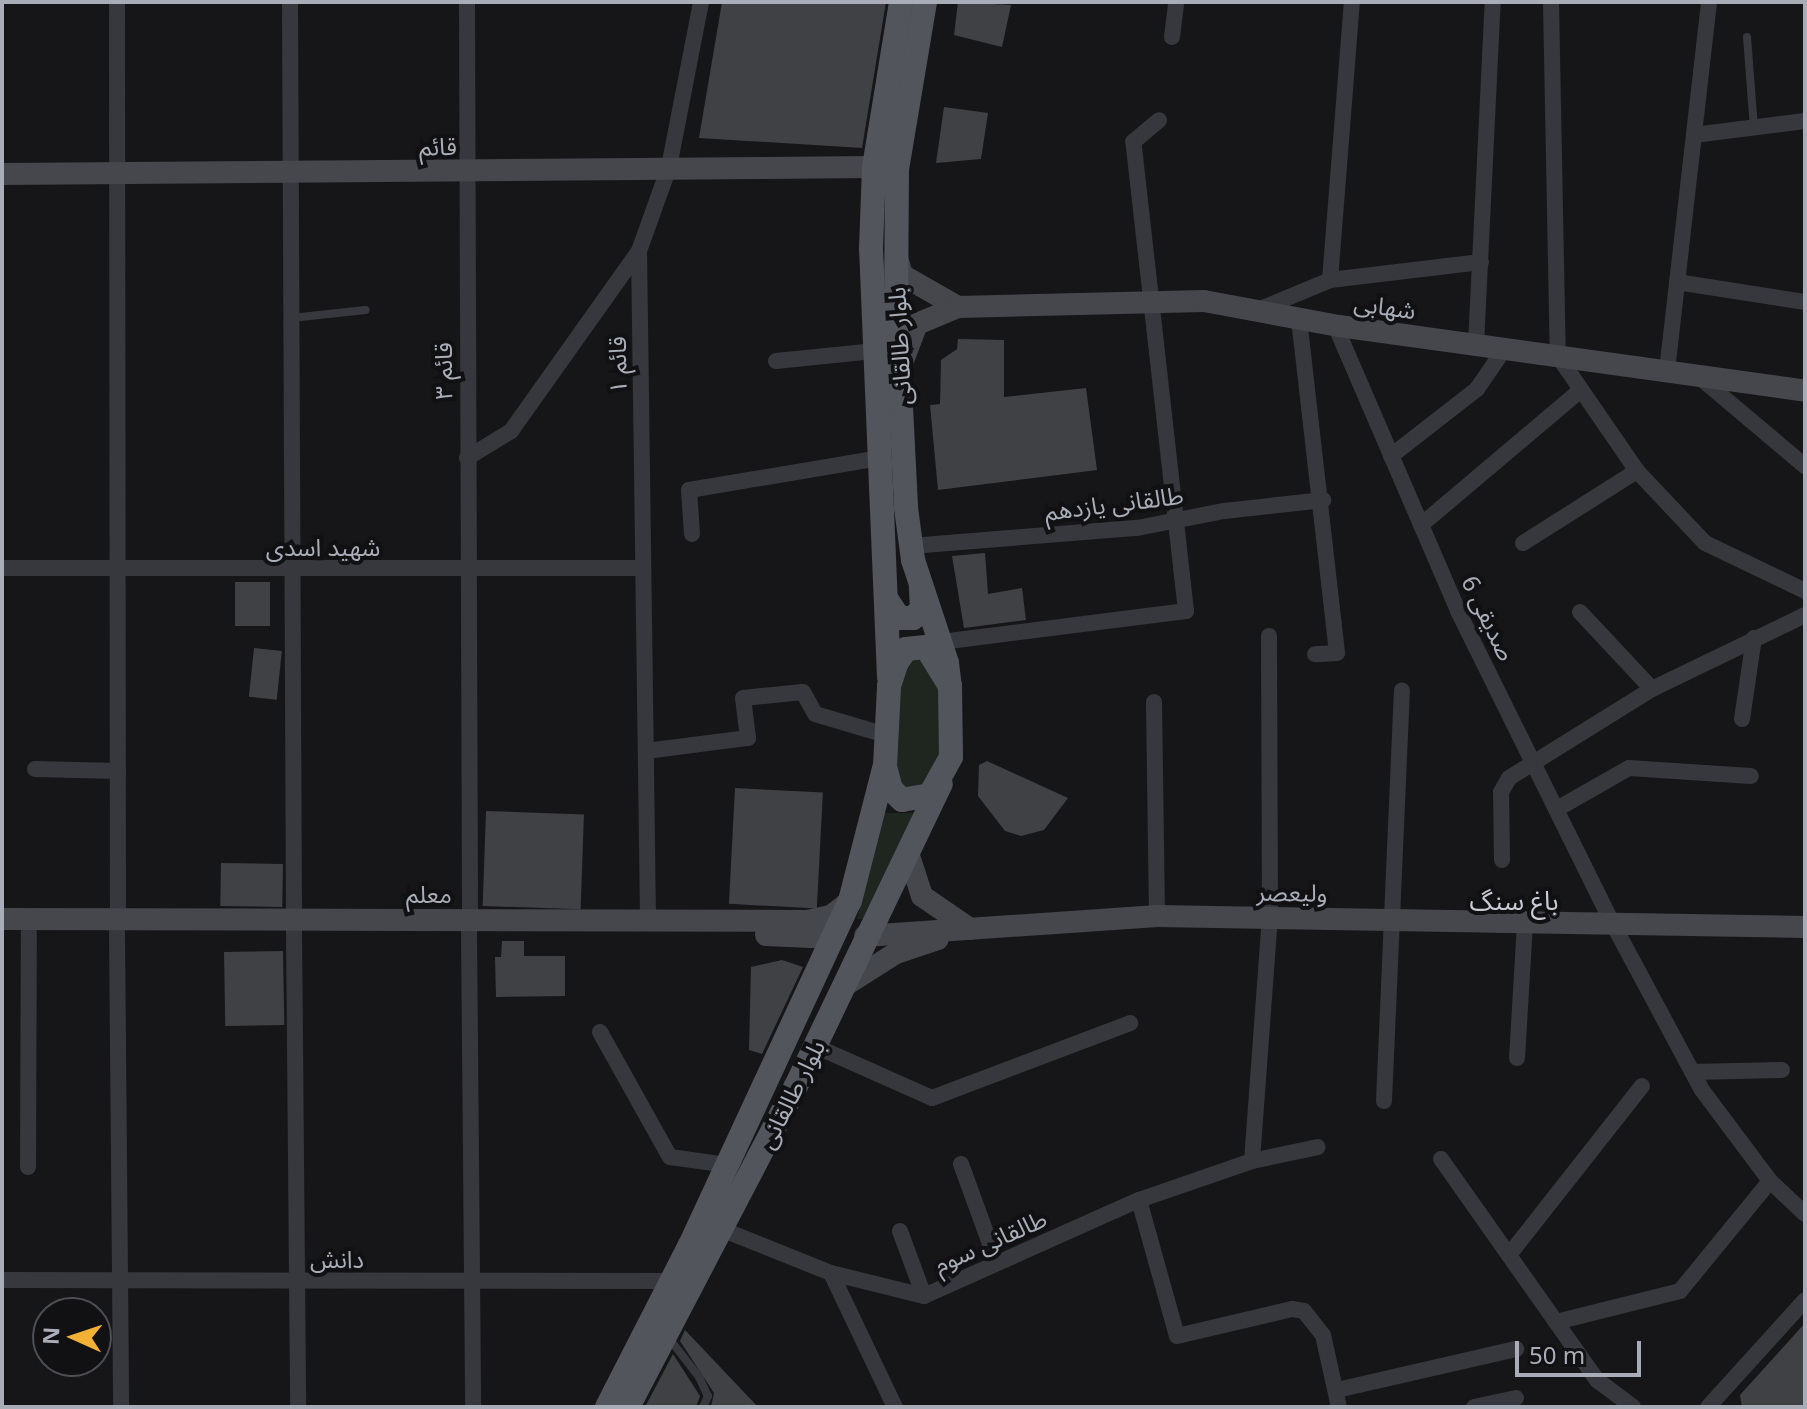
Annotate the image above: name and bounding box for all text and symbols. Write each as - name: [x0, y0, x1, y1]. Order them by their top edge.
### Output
- street label: قائم: [419, 131, 457, 161]
- street label: بلوار طالقانی: [882, 286, 916, 406]
- street label: شهابی: [1352, 287, 1418, 325]
- street label: قائم ١: [602, 336, 632, 394]
- street label: قائم ٣: [429, 342, 457, 400]
- street label: طالقانی یازدهم: [1043, 480, 1185, 526]
- street label: شهید اسدی: [266, 533, 380, 561]
- street label: صدیقی 6: [1456, 571, 1522, 665]
- street label: ولیعصر: [1256, 877, 1328, 907]
- street label: معلم: [406, 880, 452, 908]
- district label: باغ سنگ: [1469, 885, 1559, 917]
- street label: بلوار طالقانی: [751, 1035, 831, 1153]
- street label: طالقانی سوم: [929, 1203, 1051, 1279]
- street label: دانش: [310, 1245, 364, 1273]
- north arrow: [32, 1297, 112, 1377]
- scale bar: [1519, 1325, 1645, 1375]
- text: N: [35, 1326, 65, 1346]
- text: 50 m: [1529, 1338, 1585, 1371]

